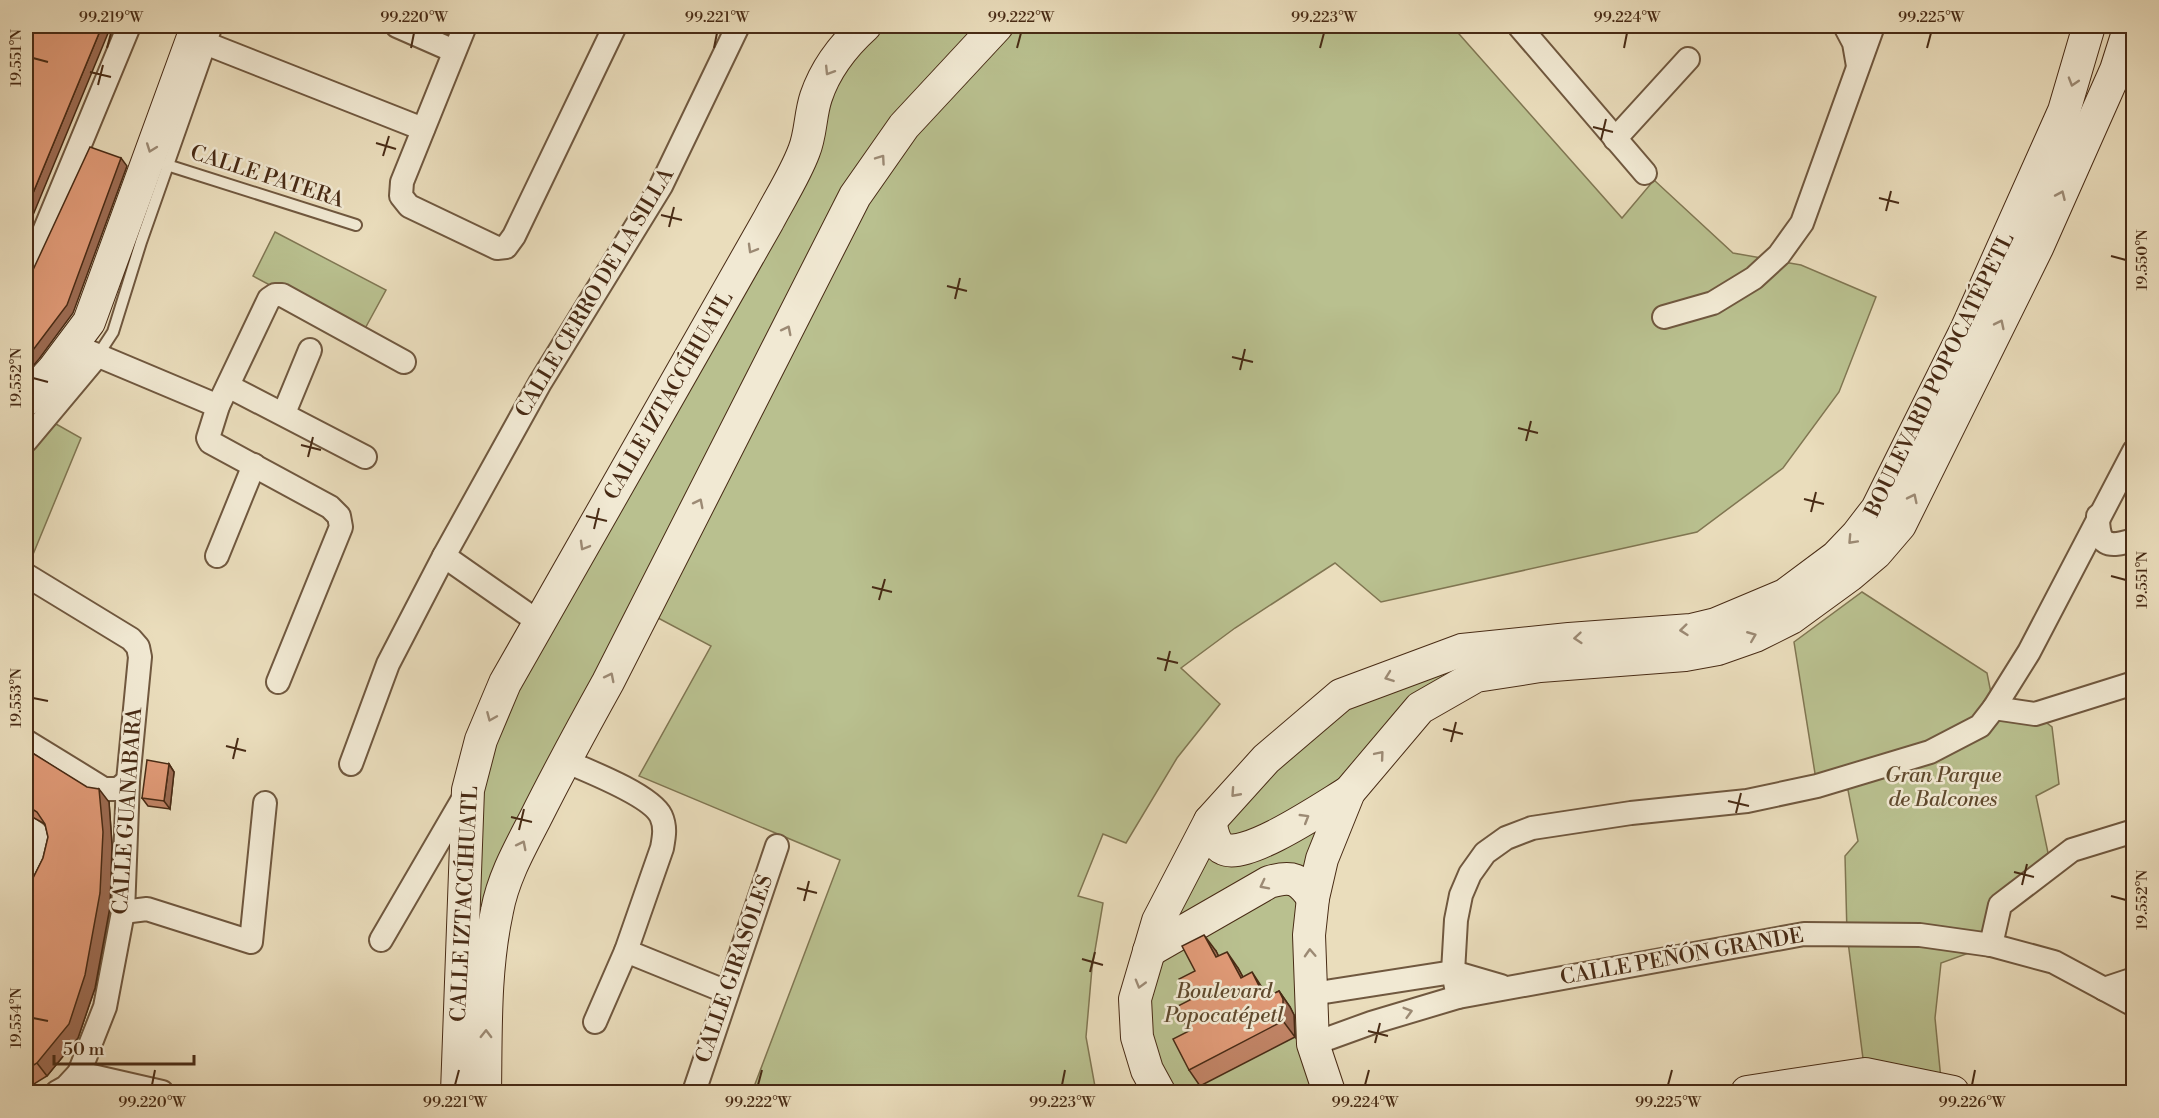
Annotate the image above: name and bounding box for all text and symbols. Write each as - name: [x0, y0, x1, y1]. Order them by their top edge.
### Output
- text: 99.219°W: [79, 8, 144, 27]
- text: 99.220°W: [380, 8, 448, 27]
- text: 99.221°W: [685, 8, 750, 27]
- text: 99.222°W: [988, 8, 1055, 27]
- text: 99.223°W: [1291, 8, 1357, 27]
- text: 99.224°W: [1594, 8, 1661, 27]
- text: 99.225°W: [1898, 8, 1964, 27]
- text: 19.551°N: [7, 29, 26, 87]
- one-way arrow: [825, 65, 837, 75]
- one-way arrow: [2068, 76, 2080, 87]
- street label: CALLE PATERA: [187, 140, 348, 214]
- one-way arrow: [146, 142, 158, 153]
- one-way arrow: [874, 155, 885, 166]
- street label: CALLE CERRO DE LA SILLA: [510, 163, 680, 422]
- one-way arrow: [2054, 190, 2066, 201]
- street label: BOULEVARD POPOCATÉPETL: [1857, 228, 2020, 522]
- text: 19.550°N: [2133, 229, 2152, 291]
- one-way arrow: [748, 242, 759, 253]
- street label: CALLE IZTACCÍHUATL: [597, 286, 739, 505]
- one-way arrow: [1992, 319, 2004, 330]
- one-way arrow: [780, 325, 791, 336]
- text: 19.552°N: [7, 348, 26, 408]
- one-way arrow: [1905, 494, 1917, 505]
- one-way arrow: [692, 499, 703, 510]
- one-way arrow: [1849, 532, 1860, 543]
- one-way arrow: [580, 540, 591, 550]
- text: 19.551°N: [2133, 551, 2152, 609]
- one-way arrow: [1679, 623, 1689, 636]
- one-way arrow: [1573, 631, 1583, 644]
- one-way arrow: [1746, 631, 1757, 643]
- text: 19.553°N: [7, 668, 26, 728]
- one-way arrow: [1384, 670, 1395, 682]
- one-way arrow: [603, 673, 615, 684]
- street label: CALLE GUANABARA: [108, 706, 148, 916]
- one-way arrow: [486, 711, 498, 722]
- one-way arrow: [1373, 751, 1384, 762]
- park label: Gran Parque de Balcones: [1885, 763, 2002, 813]
- street label: CALLE IZTACCÍHUATL: [444, 785, 484, 1023]
- one-way arrow: [1232, 786, 1243, 797]
- one-way arrow: [1299, 814, 1309, 826]
- one-way arrow: [515, 840, 526, 851]
- text: 19.552°N: [2133, 870, 2152, 930]
- street label: CALLE GIRASOLES: [691, 872, 779, 1066]
- one-way arrow: [1260, 878, 1271, 890]
- street label: CALLE PEÑÓN GRANDE: [1558, 920, 1806, 991]
- one-way arrow: [1304, 948, 1317, 957]
- one-way arrow: [1135, 978, 1147, 989]
- park label: Boulevard Popocatépetl: [1163, 979, 1284, 1029]
- text: 19.554°N: [7, 988, 26, 1048]
- one-way arrow: [1403, 1007, 1413, 1019]
- scale bar: [54, 1028, 194, 1066]
- one-way arrow: [480, 1030, 492, 1039]
- text: 50 m: [63, 1038, 105, 1061]
- text: 99.220°W: [118, 1093, 186, 1112]
- text: 99.221°W: [423, 1093, 488, 1112]
- text: 99.222°W: [725, 1093, 792, 1112]
- text: 99.223°W: [1029, 1093, 1095, 1112]
- text: 99.224°W: [1332, 1093, 1399, 1112]
- text: 99.225°W: [1635, 1093, 1701, 1112]
- text: 99.226°W: [1939, 1093, 2006, 1112]

